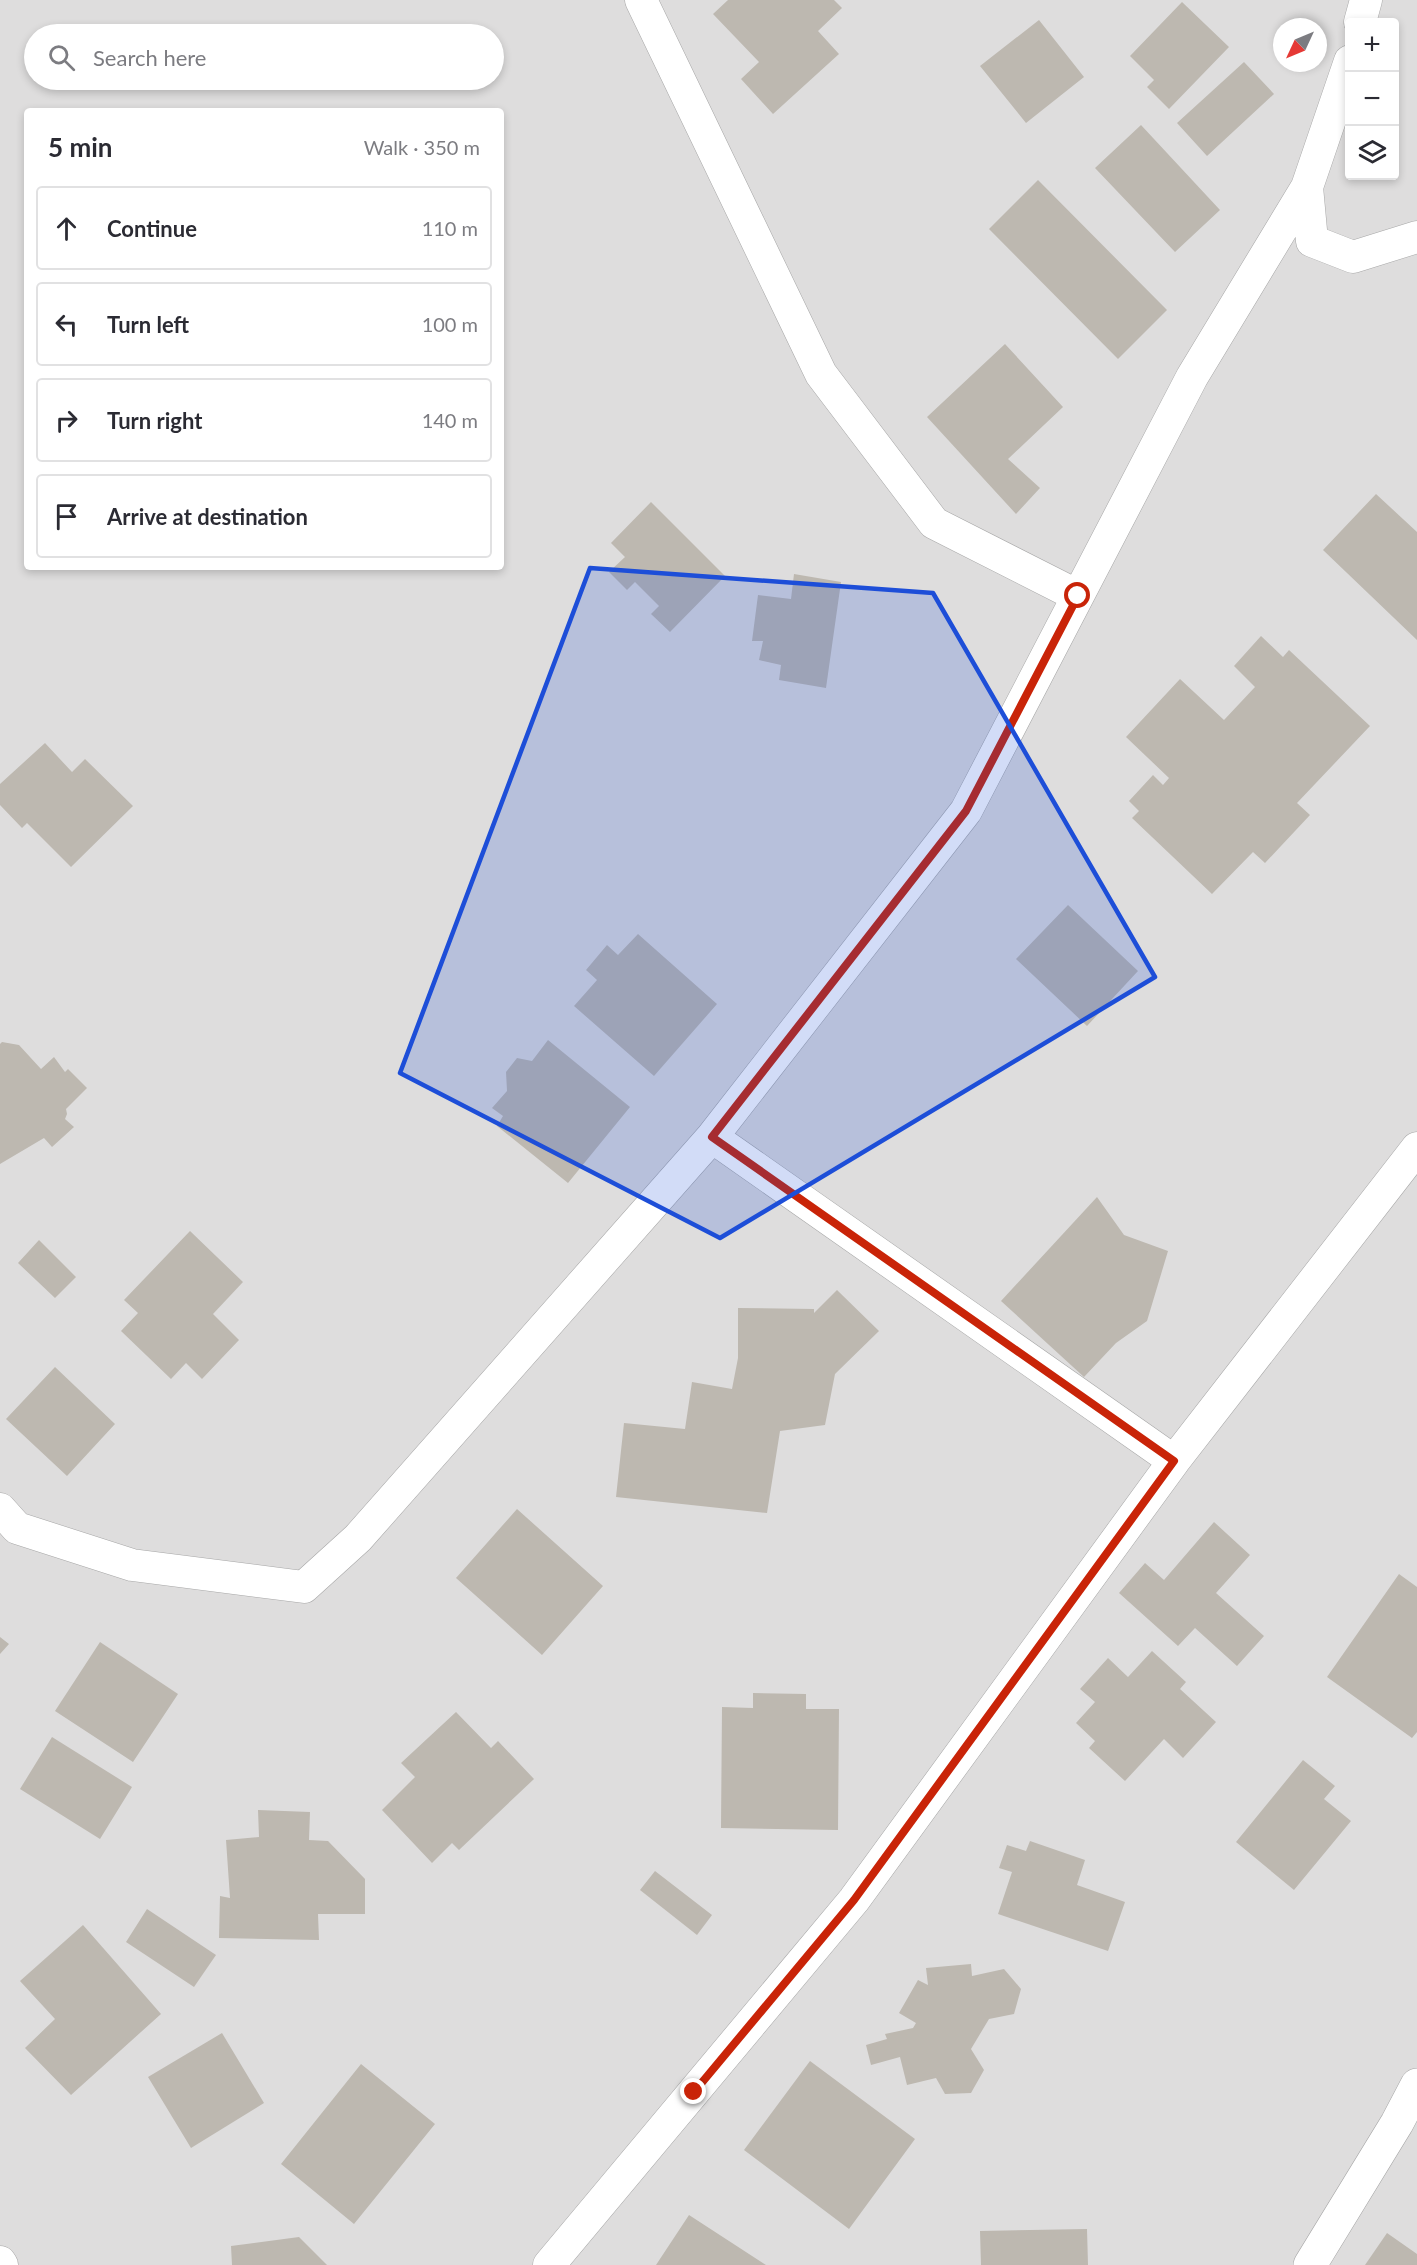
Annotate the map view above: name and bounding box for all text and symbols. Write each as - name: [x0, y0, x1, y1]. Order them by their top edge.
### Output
- north arrow: [1273, 18, 1327, 72]
- map controls: [1345, 18, 1399, 180]
- button: +: [1345, 18, 1399, 72]
- search box: [24, 24, 504, 90]
- icon: search: [45, 41, 78, 74]
- text: Search here: [93, 44, 206, 71]
- button: −: [1345, 72, 1399, 126]
- button: layers: [1345, 126, 1399, 180]
- text: 5 min: [48, 131, 112, 163]
- text: Walk · 350 m: [364, 135, 480, 159]
- icon: ahead: [50, 212, 83, 245]
- text: Continue: [107, 215, 197, 242]
- text: 110 m: [422, 216, 478, 240]
- icon: left: [50, 308, 83, 341]
- text: Turn left: [107, 311, 189, 338]
- text: 100 m: [422, 312, 478, 336]
- icon: right: [50, 404, 83, 437]
- text: Turn right: [107, 407, 202, 434]
- text: 140 m: [422, 408, 478, 432]
- icon: arrive: [50, 500, 83, 533]
- text: Arrive at destination: [107, 503, 308, 530]
- route start: [1064, 582, 1090, 608]
- route end: [680, 2078, 706, 2104]

